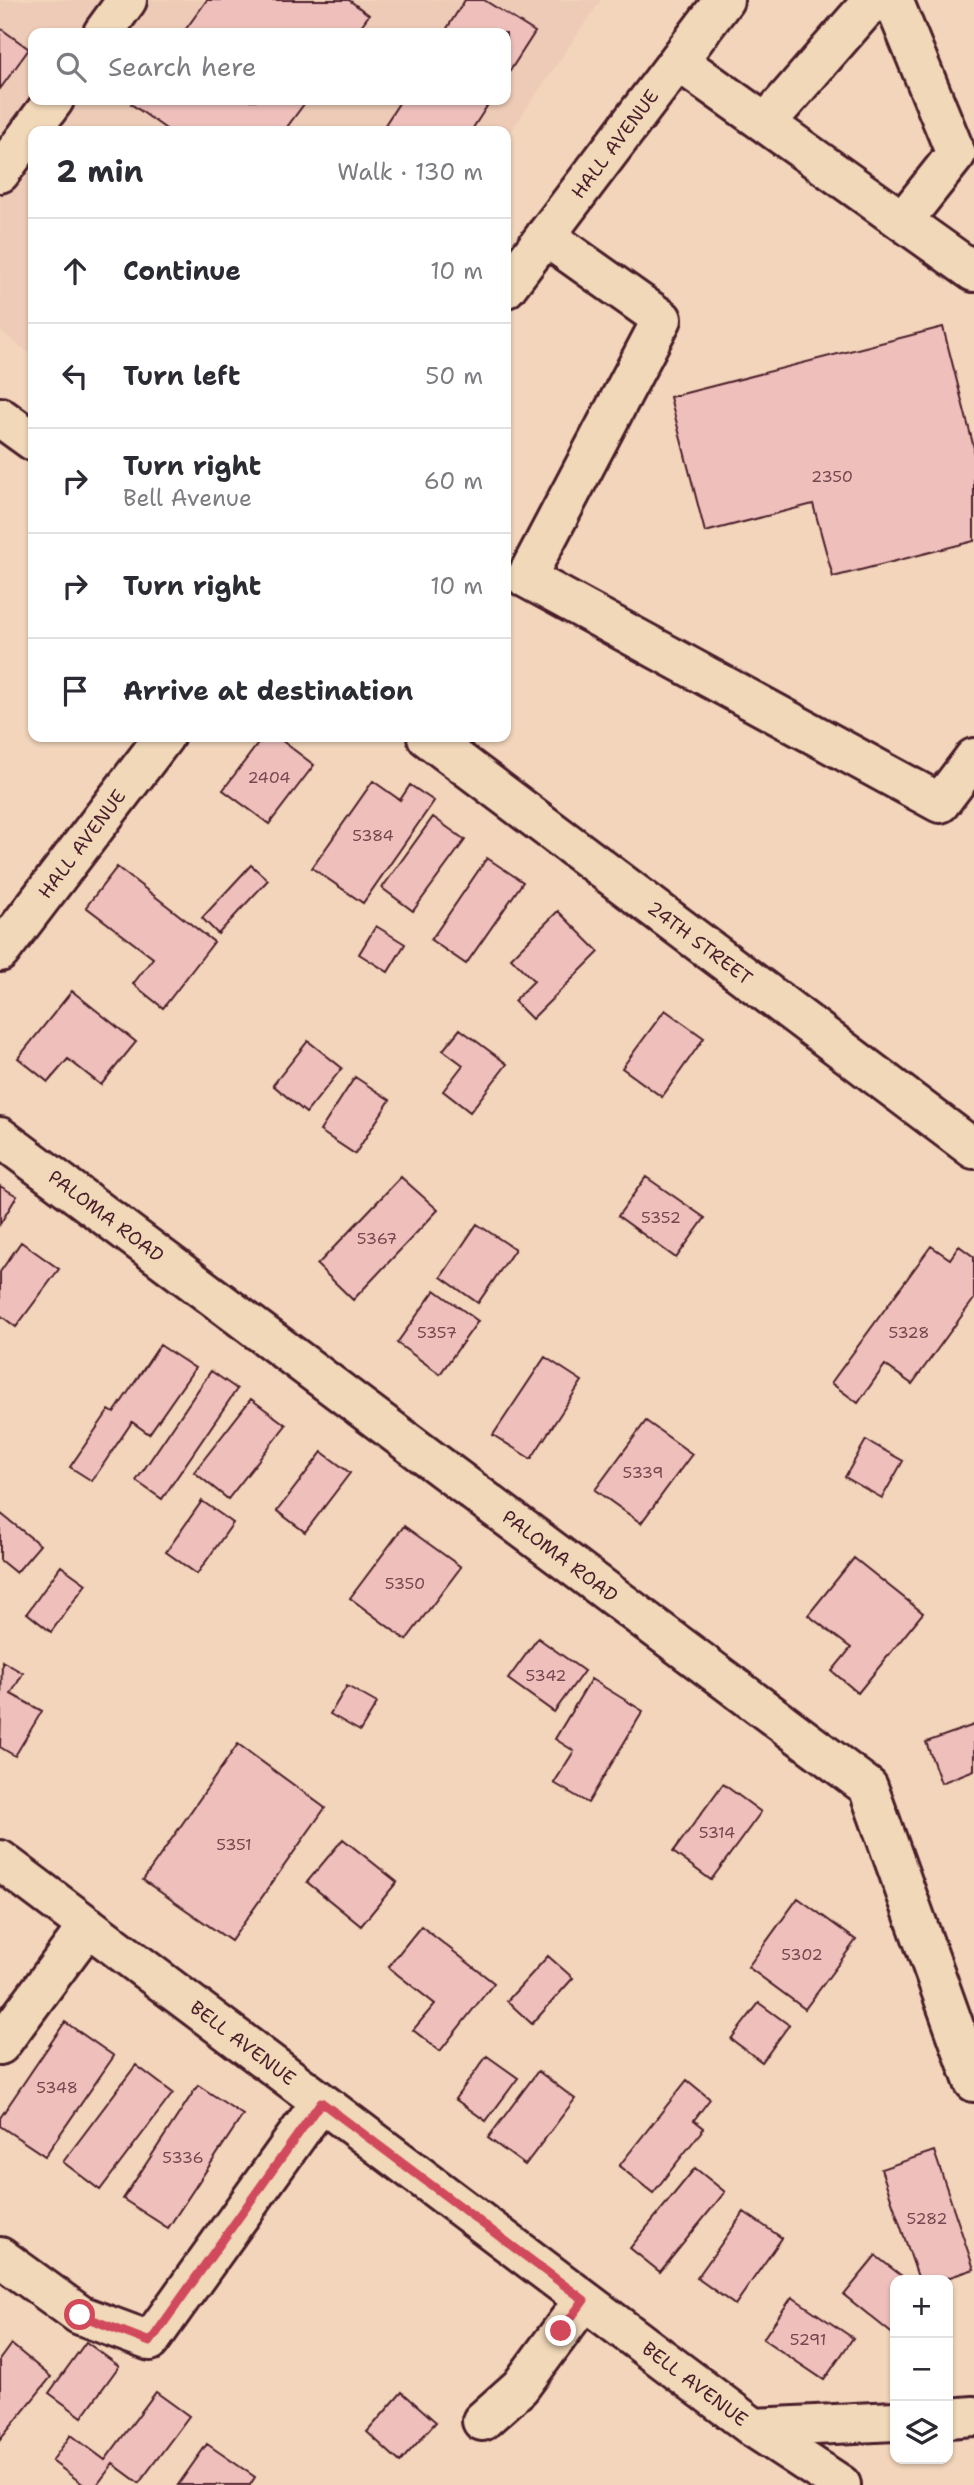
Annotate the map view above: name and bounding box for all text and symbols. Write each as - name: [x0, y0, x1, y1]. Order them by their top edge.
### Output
- search box: [28, 28, 511, 105]
- icon: search: [52, 48, 90, 86]
- text: Search here: [108, 49, 257, 84]
- street label: HALL AVENUE: [566, 84, 664, 204]
- text: 2 min: [56, 151, 143, 192]
- text: Walk · 130 m: [337, 157, 483, 187]
- icon: ahead: [56, 252, 94, 290]
- text: Continue: [123, 253, 241, 288]
- text: 10 m: [430, 256, 483, 286]
- icon: left: [56, 357, 94, 395]
- text: Turn left: [123, 358, 240, 393]
- text: 50 m: [425, 361, 483, 391]
- text: Turn right: [123, 448, 261, 483]
- icon: right: [56, 462, 94, 500]
- text: 60 m: [424, 466, 483, 496]
- house number: 2350: [811, 466, 853, 487]
- text: Bell Avenue: [123, 483, 252, 513]
- icon: right: [56, 567, 94, 605]
- text: Turn right: [123, 568, 261, 603]
- text: 10 m: [430, 571, 483, 601]
- icon: arrive: [56, 672, 94, 710]
- text: Arrive at destination: [123, 673, 413, 708]
- house number: 2404: [247, 767, 291, 788]
- street label: HALL AVENUE: [33, 784, 131, 904]
- house number: 5384: [352, 825, 394, 846]
- street label: 24TH STREET: [642, 895, 758, 991]
- street label: PALOMA ROAD: [43, 1164, 169, 1268]
- house number: 5352: [641, 1207, 681, 1228]
- house number: 5367: [357, 1228, 397, 1249]
- house number: 5357: [417, 1322, 457, 1343]
- house number: 5328: [888, 1322, 930, 1343]
- house number: 5339: [623, 1462, 663, 1483]
- street label: PALOMA ROAD: [497, 1504, 623, 1608]
- house number: 5350: [385, 1573, 425, 1594]
- house number: 5342: [526, 1665, 566, 1686]
- house number: 5314: [699, 1822, 735, 1843]
- house number: 5351: [216, 1834, 252, 1855]
- house number: 5302: [781, 1944, 823, 1965]
- street label: BELL AVENUE: [185, 1995, 301, 2091]
- house number: 5348: [36, 2077, 78, 2098]
- house number: 5336: [162, 2147, 204, 2168]
- house number: 5282: [906, 2208, 948, 2229]
- map controls: [890, 2275, 953, 2464]
- button: +: [890, 2275, 953, 2338]
- route start: [64, 2299, 95, 2330]
- route end: [545, 2315, 576, 2346]
- house number: 5291: [790, 2329, 826, 2350]
- street label: BELL AVENUE: [637, 2336, 753, 2432]
- button: −: [890, 2338, 953, 2401]
- button: layers: [890, 2401, 953, 2464]

